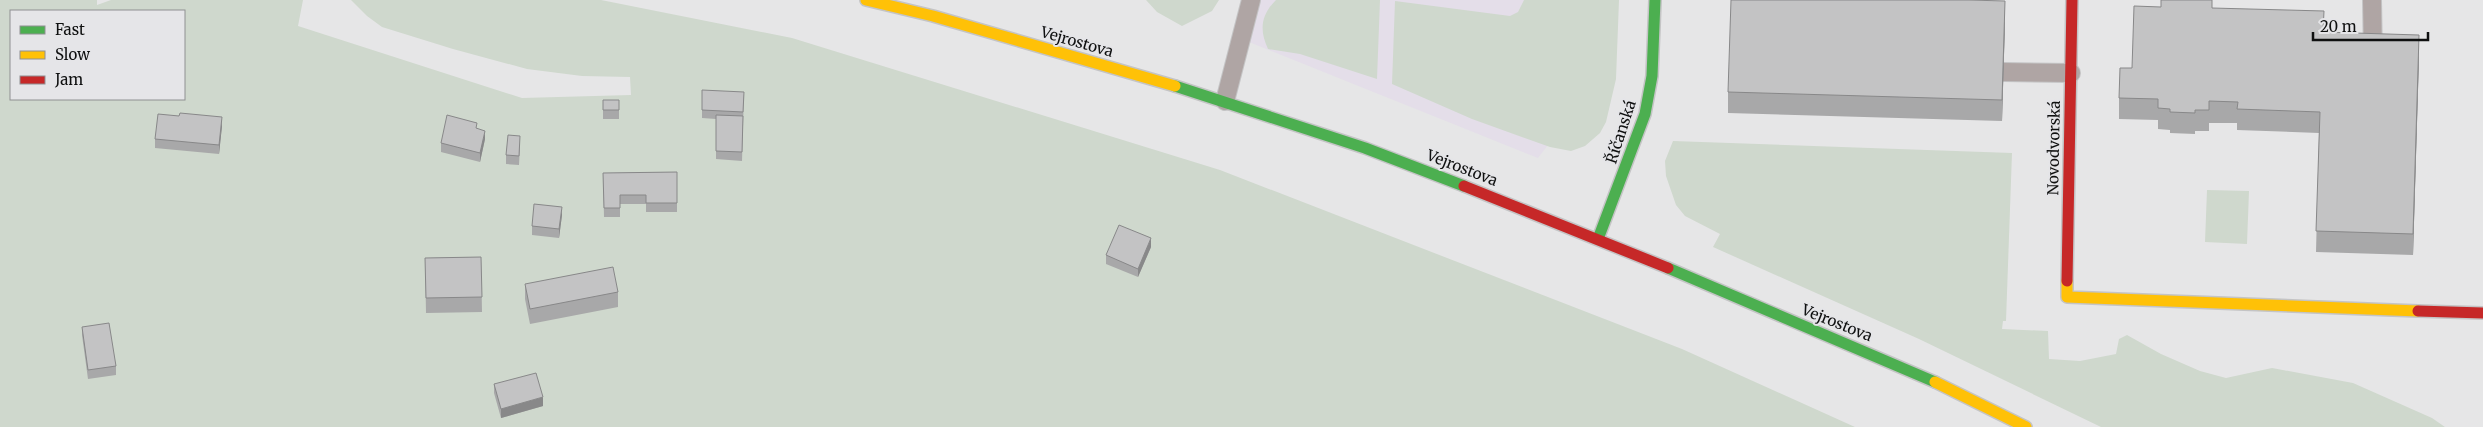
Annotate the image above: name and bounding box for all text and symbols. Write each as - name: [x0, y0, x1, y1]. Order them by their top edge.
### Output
- legend: [10, 10, 185, 100]
- scale bar: [2313, 10, 2428, 42]
- text: 20 m: [2320, 17, 2357, 36]
- text: Fast: [55, 20, 85, 39]
- street label: Vejrostova: [1038, 22, 1116, 61]
- text: Slow: [55, 45, 90, 64]
- text: Jam: [54, 70, 83, 89]
- street label: Říčanská: [1600, 97, 1640, 166]
- street label: Novodvorská: [2043, 100, 2064, 196]
- street label: Vejrostova: [1423, 145, 1500, 190]
- street label: Vejrostova: [1798, 299, 1875, 345]

